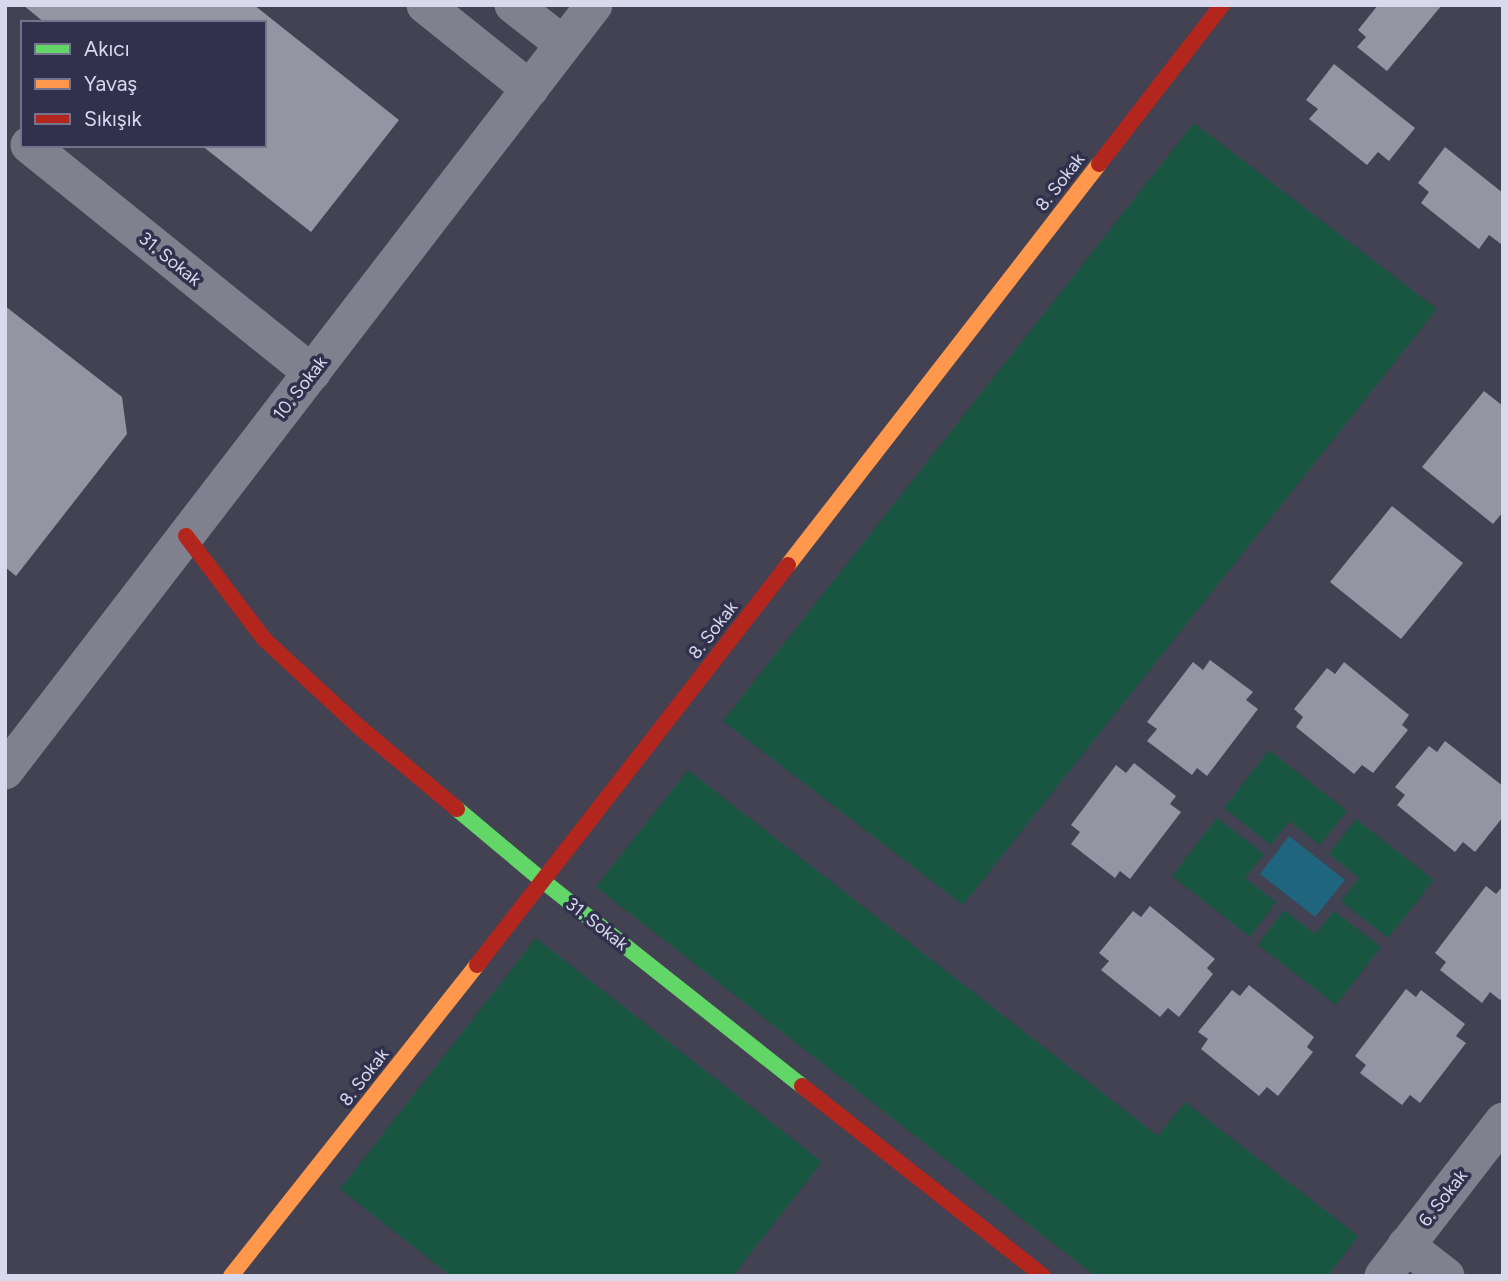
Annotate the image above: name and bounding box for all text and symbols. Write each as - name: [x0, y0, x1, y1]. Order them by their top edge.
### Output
- legend: [21, 21, 266, 147]
- text: Akıcı: [84, 36, 130, 61]
- text: Yavaş: [84, 71, 137, 96]
- text: Sıkışık: [84, 106, 143, 131]
- street label: 8. Sokak: [1031, 149, 1090, 215]
- street label: 31. Sokak: [135, 227, 206, 291]
- street label: 10. Sokak: [268, 351, 332, 424]
- street label: 8. Sokak: [684, 597, 743, 663]
- street label: 31. Sokak: [561, 893, 633, 955]
- street label: 8. Sokak: [335, 1044, 394, 1110]
- street label: 6. Sokak: [1414, 1165, 1472, 1231]

